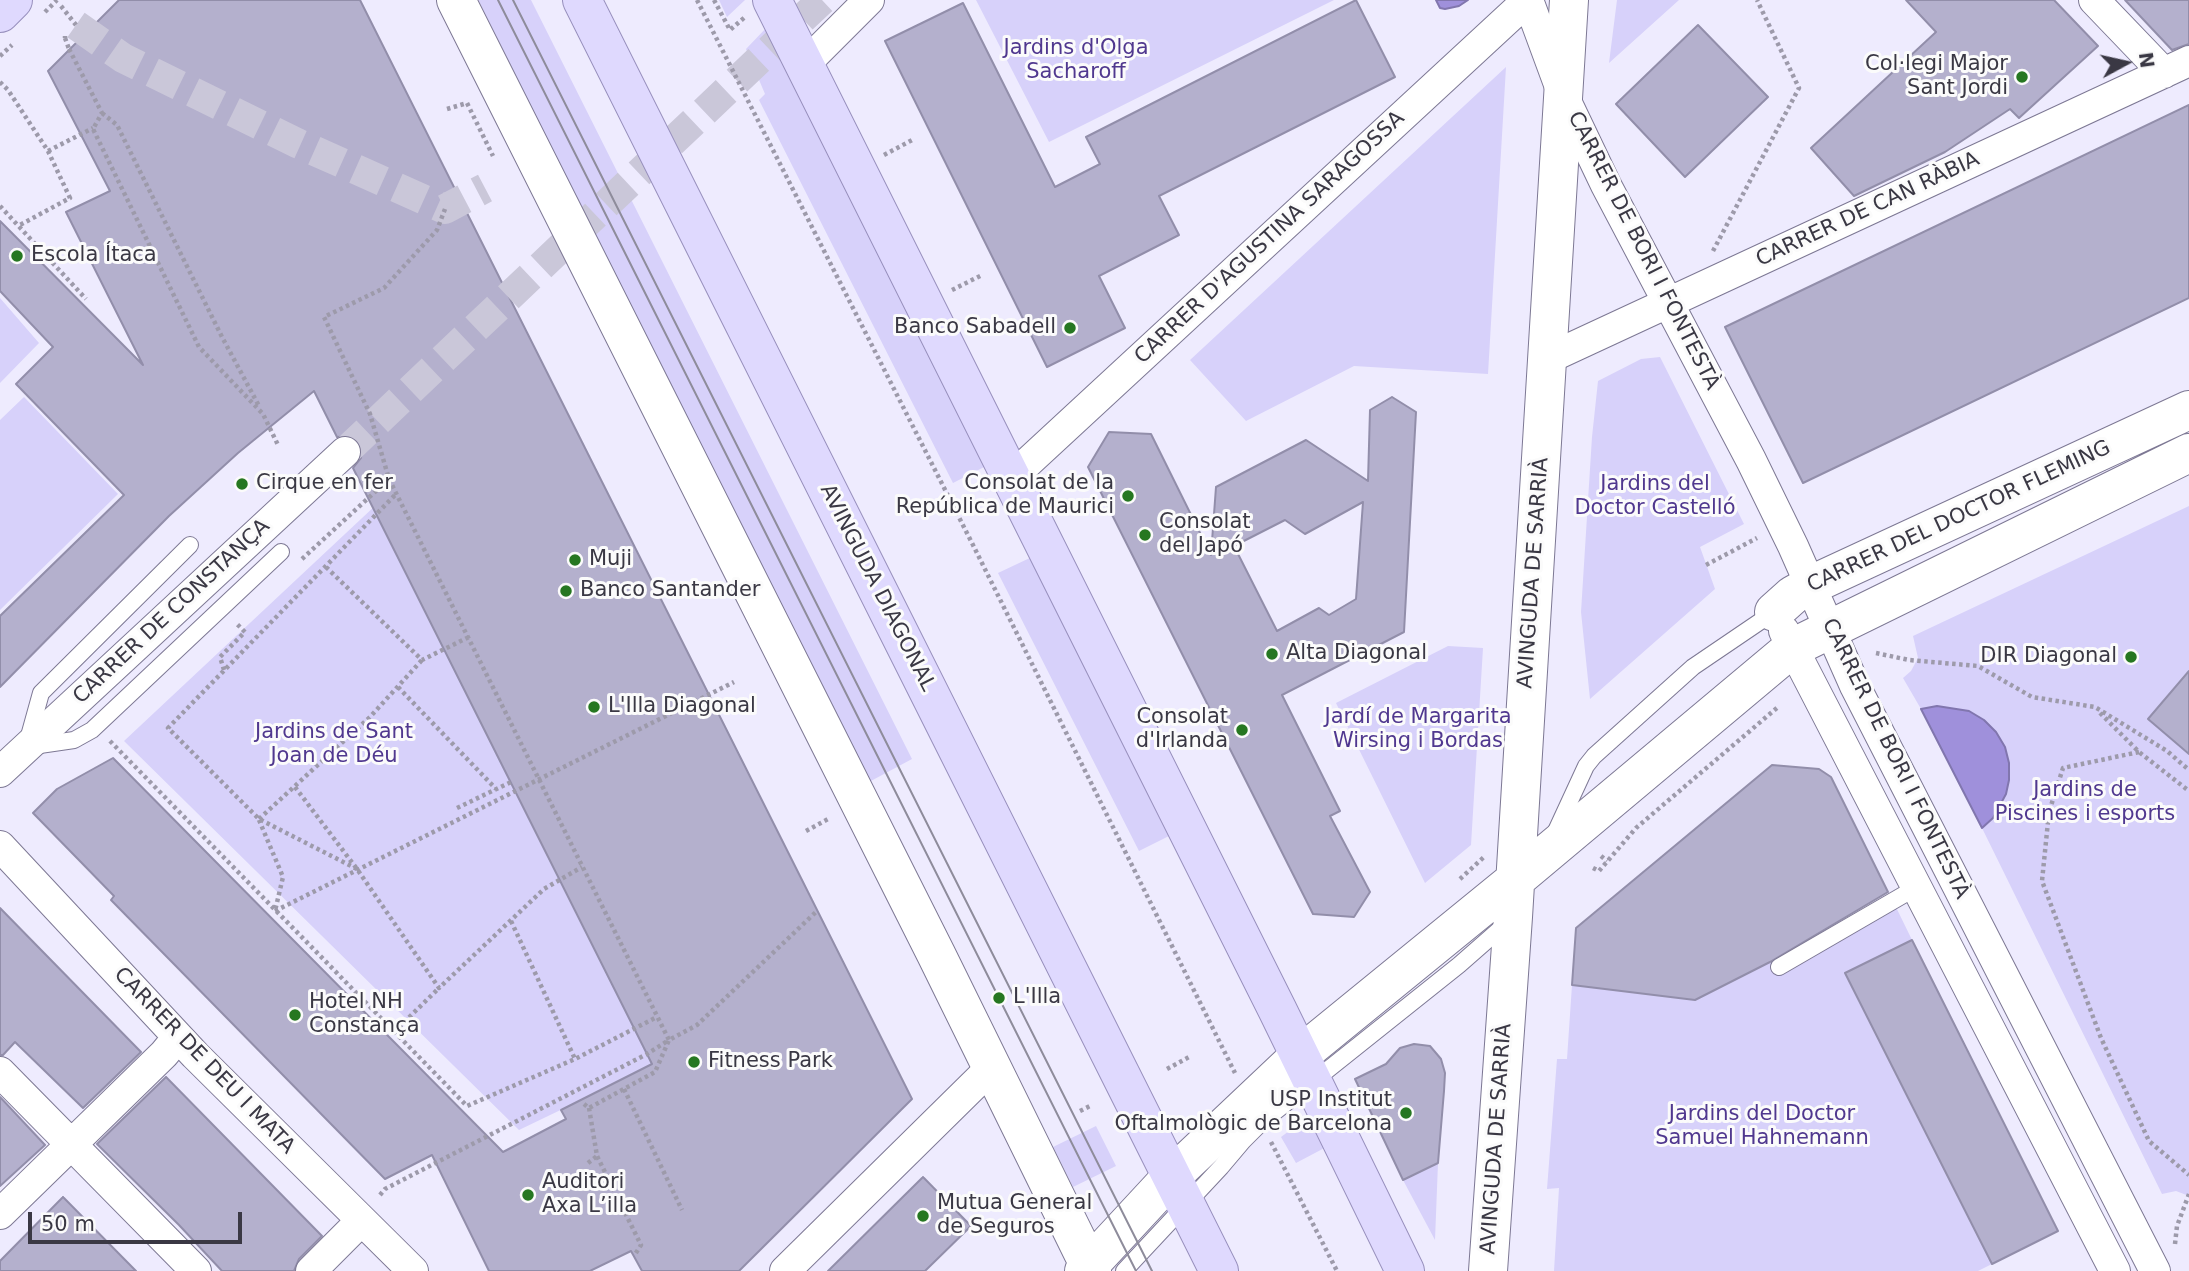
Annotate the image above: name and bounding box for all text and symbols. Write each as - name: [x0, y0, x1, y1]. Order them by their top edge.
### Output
- north arrow: [2091, 28, 2161, 98]
- park label: Jardins d'Olga Sacharoff: [1003, 36, 1149, 86]
- text: N: [2135, 51, 2159, 69]
- place label: Col·legi Major Sant Jordi: [1865, 52, 2008, 102]
- marker: Col·legi Major Sant Jordi: [2014, 69, 2030, 85]
- street label: CARRER D'AGUSTINA SARAGOSSA: [1130, 106, 1410, 370]
- street label: CARRER DE BORI I FONTESTÀ: [1562, 108, 1724, 394]
- street label: CARRER DE CAN RÀBIA: [1752, 147, 1984, 273]
- place label: Escola Ítaca: [31, 243, 157, 269]
- marker: Escola Ítaca: [9, 248, 25, 264]
- place label: Banco Sabadell: [894, 315, 1056, 341]
- marker: Banco Sabadell: [1062, 320, 1078, 336]
- street label: CARRER DEL DOCTOR FLEMING: [1803, 435, 2115, 599]
- street label: AVINGUDA DE SARRIÀ: [1513, 457, 1555, 689]
- place label: Cirque en fer: [256, 471, 393, 497]
- place label: Consolat de la República de Maurici: [896, 471, 1114, 521]
- park label: Jardins del Doctor Castelló: [1574, 472, 1736, 522]
- marker: Cirque en fer: [234, 476, 250, 492]
- street label: AVINGUDA DIAGONAL: [814, 480, 940, 696]
- marker: Consolat de la República de Maurici: [1120, 488, 1136, 504]
- place label: Consolat del Japó: [1159, 510, 1251, 560]
- street label: CARRER DE CONSTANÇA: [69, 514, 275, 710]
- marker: Consolat del Japó: [1137, 527, 1153, 543]
- place label: Muji: [589, 547, 632, 573]
- marker: Muji: [567, 552, 583, 568]
- place label: Banco Santander: [580, 578, 760, 604]
- marker: Banco Santander: [558, 583, 574, 599]
- street label: CARRER DE BORI I FONTESTÀ: [1816, 615, 1974, 903]
- place label: Alta Diagonal: [1286, 641, 1427, 667]
- place label: DIR Diagonal: [1980, 644, 2117, 670]
- marker: Alta Diagonal: [1264, 646, 1280, 662]
- marker: DIR Diagonal: [2123, 649, 2139, 665]
- place label: L'Illa Diagonal: [608, 694, 756, 720]
- marker: L'Illa Diagonal: [586, 699, 602, 715]
- place label: Consolat d'Irlanda: [1136, 705, 1228, 755]
- park label: Jardí de Margarita Wirsing i Bordas: [1324, 705, 1512, 755]
- park label: Jardins de Sant Joan de Déu: [255, 720, 413, 770]
- marker: Consolat d'Irlanda: [1234, 722, 1250, 738]
- park label: Jardins de Piscines i esports: [1995, 778, 2175, 828]
- street label: CARRER DE DEU I MATA: [108, 962, 300, 1160]
- place label: L'Illa: [1013, 985, 1061, 1011]
- place label: Hotel NH Constança: [309, 990, 420, 1040]
- marker: L'Illa: [991, 990, 1007, 1006]
- marker: Hotel NH Constança: [287, 1007, 303, 1023]
- street label: AVINGUDA DE SARRIÀ: [1476, 1023, 1518, 1255]
- place label: Fitness Park: [708, 1049, 833, 1075]
- marker: Fitness Park: [686, 1054, 702, 1070]
- place label: USP Institut Oftalmològic de Barcelona: [1114, 1088, 1392, 1138]
- park label: Jardins del Doctor Samuel Hahnemann: [1655, 1102, 1869, 1152]
- marker: USP Institut Oftalmològic de Barcelona: [1398, 1105, 1414, 1121]
- place label: Auditori Axa L’illa: [542, 1170, 637, 1220]
- marker: Auditori Axa L’illa: [520, 1187, 536, 1203]
- place label: Mutua General de Seguros: [937, 1191, 1092, 1241]
- scale bar: [32, 1198, 245, 1242]
- marker: Mutua General de Seguros: [915, 1208, 931, 1224]
- text: 50 m: [41, 1212, 95, 1236]

